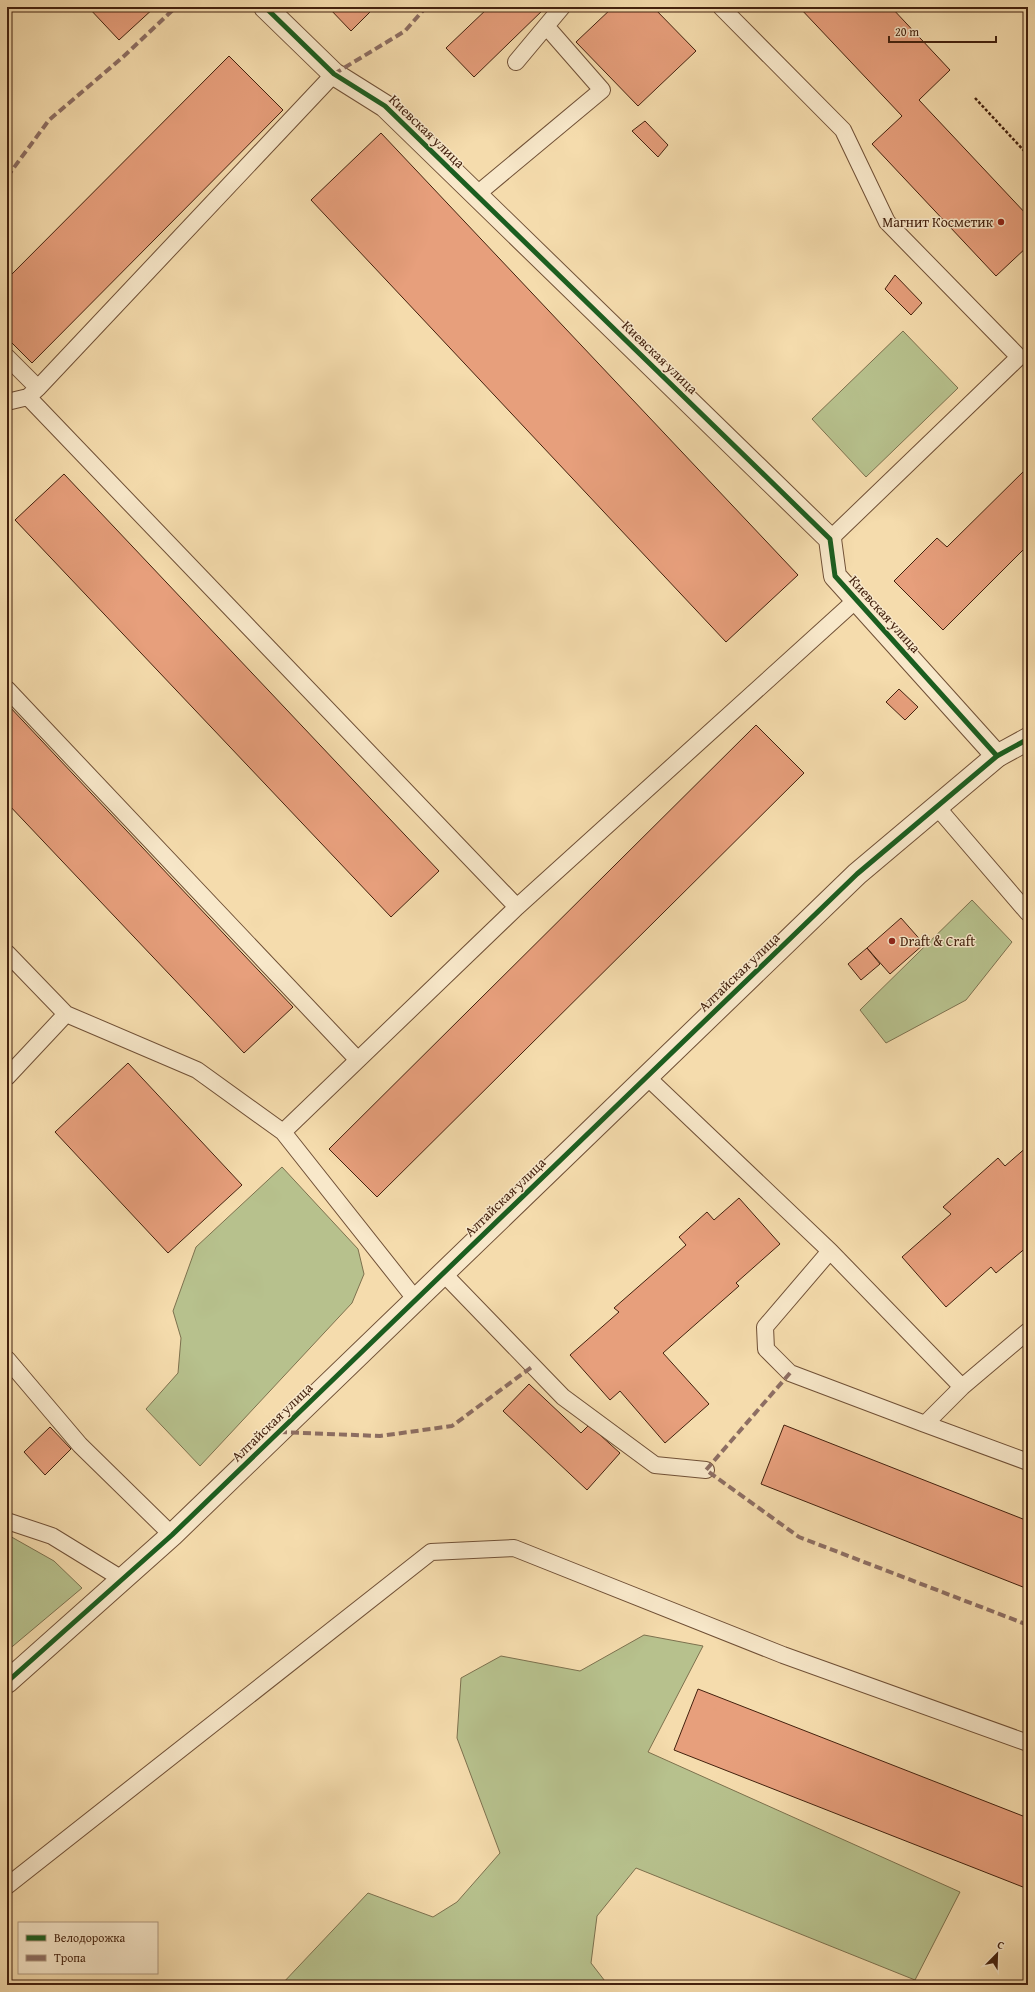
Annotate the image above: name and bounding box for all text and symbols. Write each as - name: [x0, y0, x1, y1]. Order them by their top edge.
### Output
- scale bar: [889, 18, 996, 44]
- text: 20 m: [895, 23, 919, 40]
- street label: Киевская улица: [385, 90, 470, 173]
- place label: Магнит Косметик: [882, 212, 994, 232]
- marker: Магнит Косметик: [996, 217, 1006, 227]
- street label: Киевская улица: [618, 316, 703, 399]
- street label: Киевская улица: [845, 571, 926, 658]
- street label: Алтайская улица: [694, 928, 784, 1016]
- place label: Draft & Craft: [900, 931, 975, 951]
- marker: Draft & Craft: [887, 936, 897, 946]
- street label: Алтайская улица: [460, 1153, 550, 1241]
- street label: Алтайская улица: [227, 1378, 317, 1466]
- legend: [18, 1922, 158, 1974]
- text: Велодорожка: [54, 1929, 125, 1946]
- north arrow: [977, 1934, 1017, 1974]
- text: С: [995, 1936, 1007, 1953]
- text: Тропа: [54, 1949, 86, 1966]

